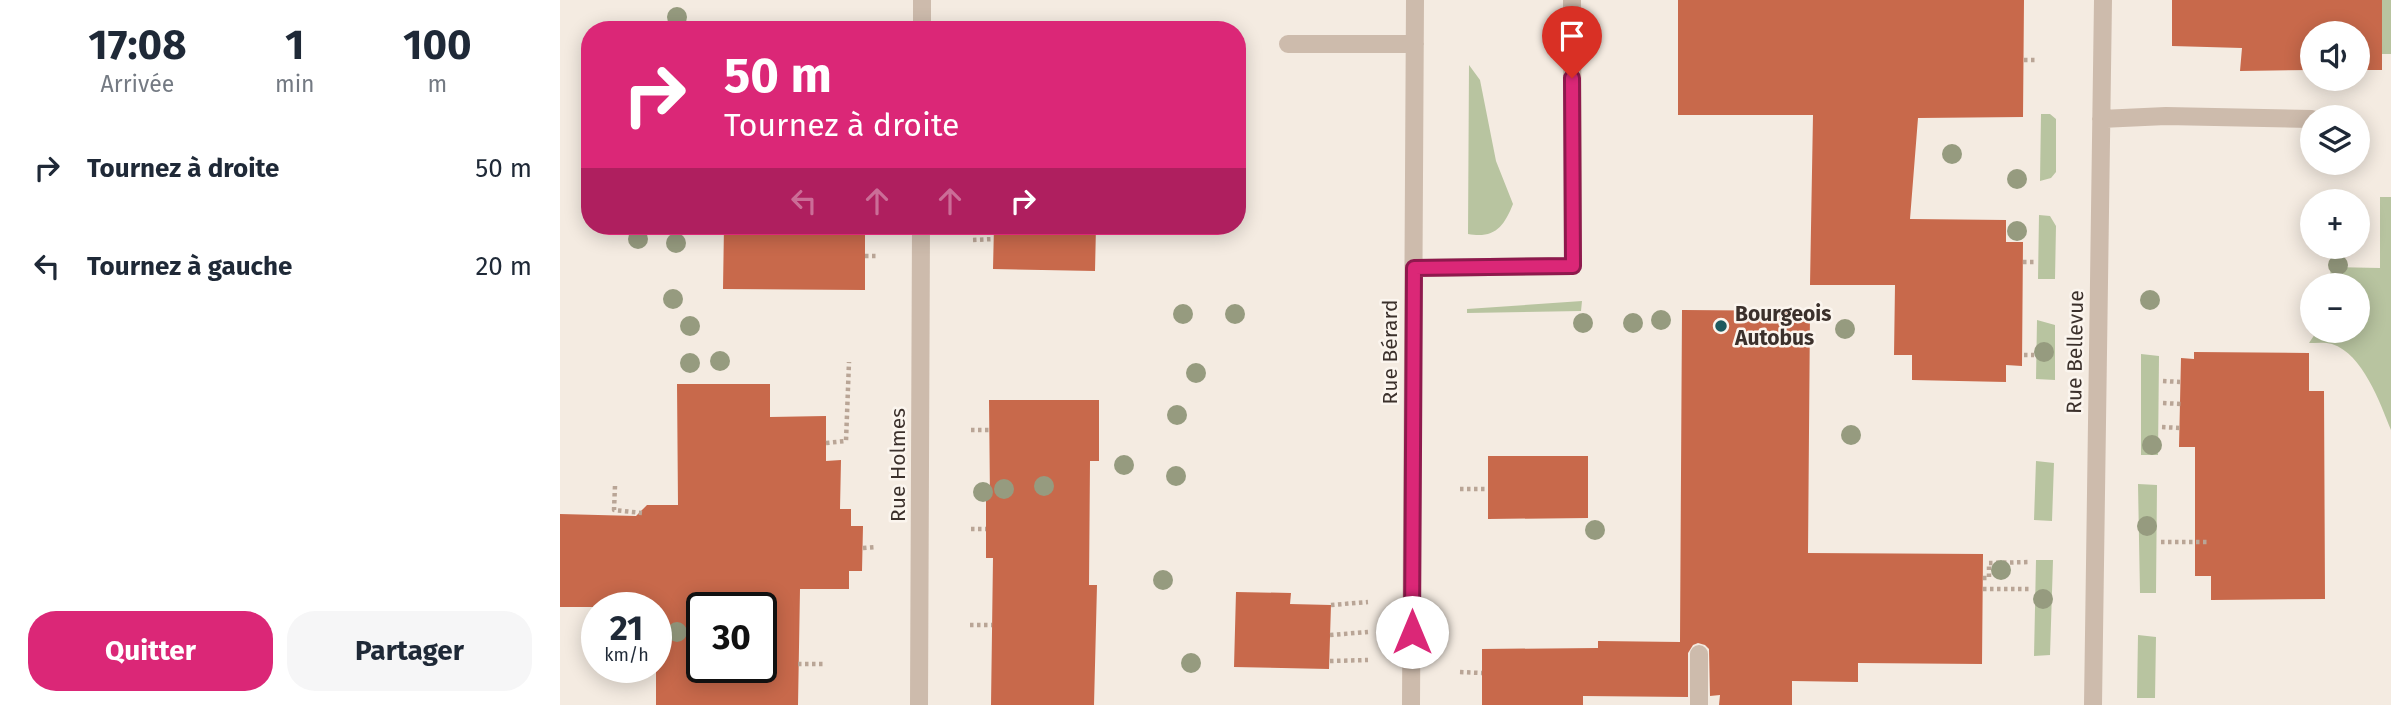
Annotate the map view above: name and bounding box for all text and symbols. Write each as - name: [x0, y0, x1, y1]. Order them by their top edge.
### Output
- pin: [1542, 6, 1602, 78]
- icon: arrive: [1553, 17, 1591, 55]
- text: 17:08: [88, 20, 187, 70]
- text: 1: [285, 20, 305, 70]
- text: 100: [403, 20, 472, 70]
- map controls: [2300, 21, 2370, 343]
- button: sound: [2300, 21, 2370, 91]
- text: 50 m: [724, 46, 832, 105]
- icon: right: [609, 49, 700, 140]
- text: Arrivée: [101, 70, 174, 98]
- text: min: [275, 70, 315, 98]
- text: m: [427, 70, 447, 98]
- button: layers: [2300, 105, 2370, 175]
- text: Tournez à droite: [724, 106, 960, 144]
- icon: right: [28, 149, 66, 187]
- text: Tournez à droite: [87, 153, 279, 184]
- text: 50 m: [475, 153, 532, 184]
- icon: left: [785, 182, 823, 220]
- icon: ahead: [858, 182, 896, 220]
- icon: ahead: [931, 182, 969, 220]
- icon: right: [1004, 182, 1042, 220]
- button: +: [2300, 189, 2370, 259]
- icon: left: [28, 247, 66, 285]
- text: Tournez à gauche: [87, 251, 292, 282]
- text: 20 m: [475, 251, 532, 282]
- button: −: [2300, 273, 2370, 343]
- street label: Rue Bellevue: [2061, 290, 2089, 414]
- street label: Rue Bérard: [1377, 300, 1403, 404]
- place label: Bourgeois Autobus: [1734, 301, 1831, 351]
- marker: Bourgeois Autobus: [1713, 318, 1729, 334]
- street label: Rue Holmes: [885, 408, 911, 522]
- speed limit sign: 30: [686, 592, 777, 683]
- position arrow: [1375, 595, 1449, 669]
- text: 21: [610, 607, 643, 649]
- button: Quitter: [28, 611, 273, 691]
- button: Partager: [287, 611, 532, 691]
- text: km/h: [604, 644, 649, 666]

